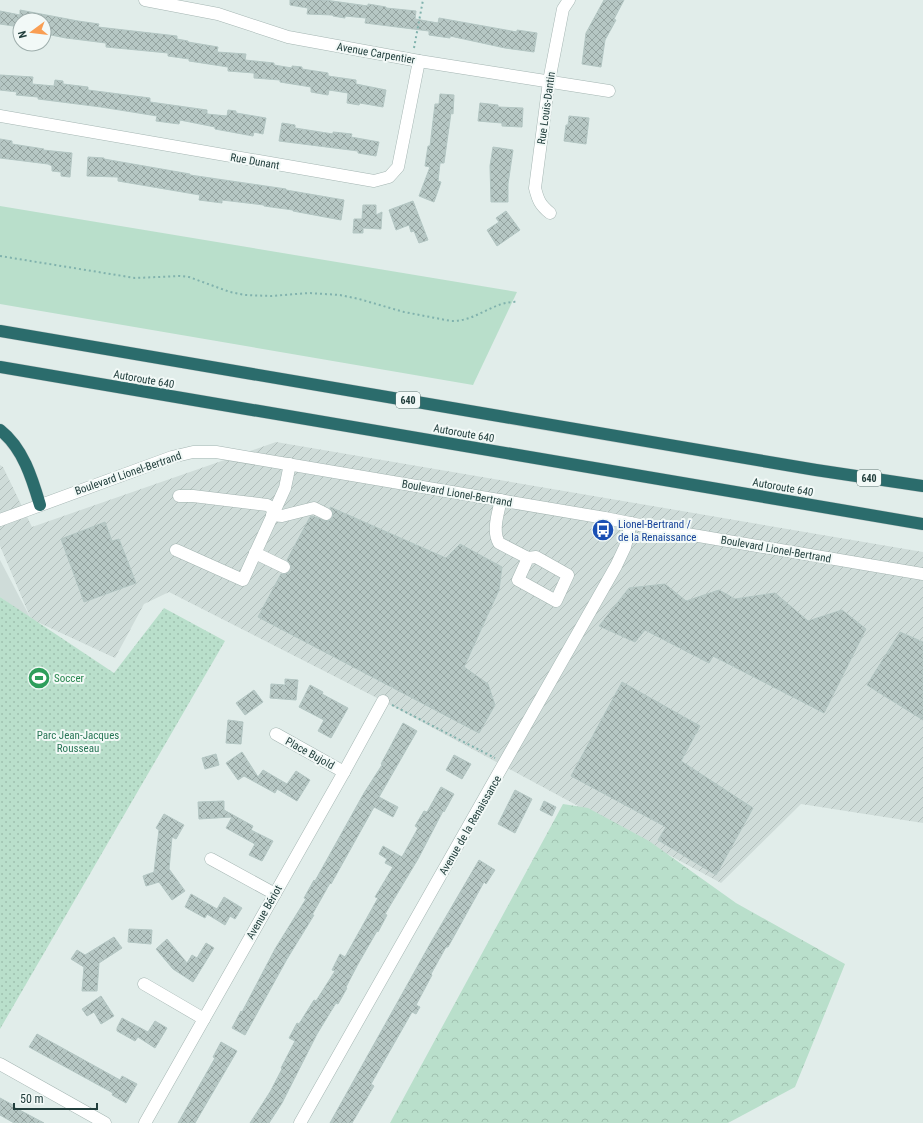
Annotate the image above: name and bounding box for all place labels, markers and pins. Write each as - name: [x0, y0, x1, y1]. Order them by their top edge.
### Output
- bus stop icon: Lionel-Bertrand / de la Renaissance: [590, 517, 616, 543]
- place label: Lionel-Bertrand / de la Renaissance: [618, 518, 696, 544]
- sports icon: Soccer: [26, 665, 52, 691]
- place label: Soccer: [54, 672, 85, 685]

